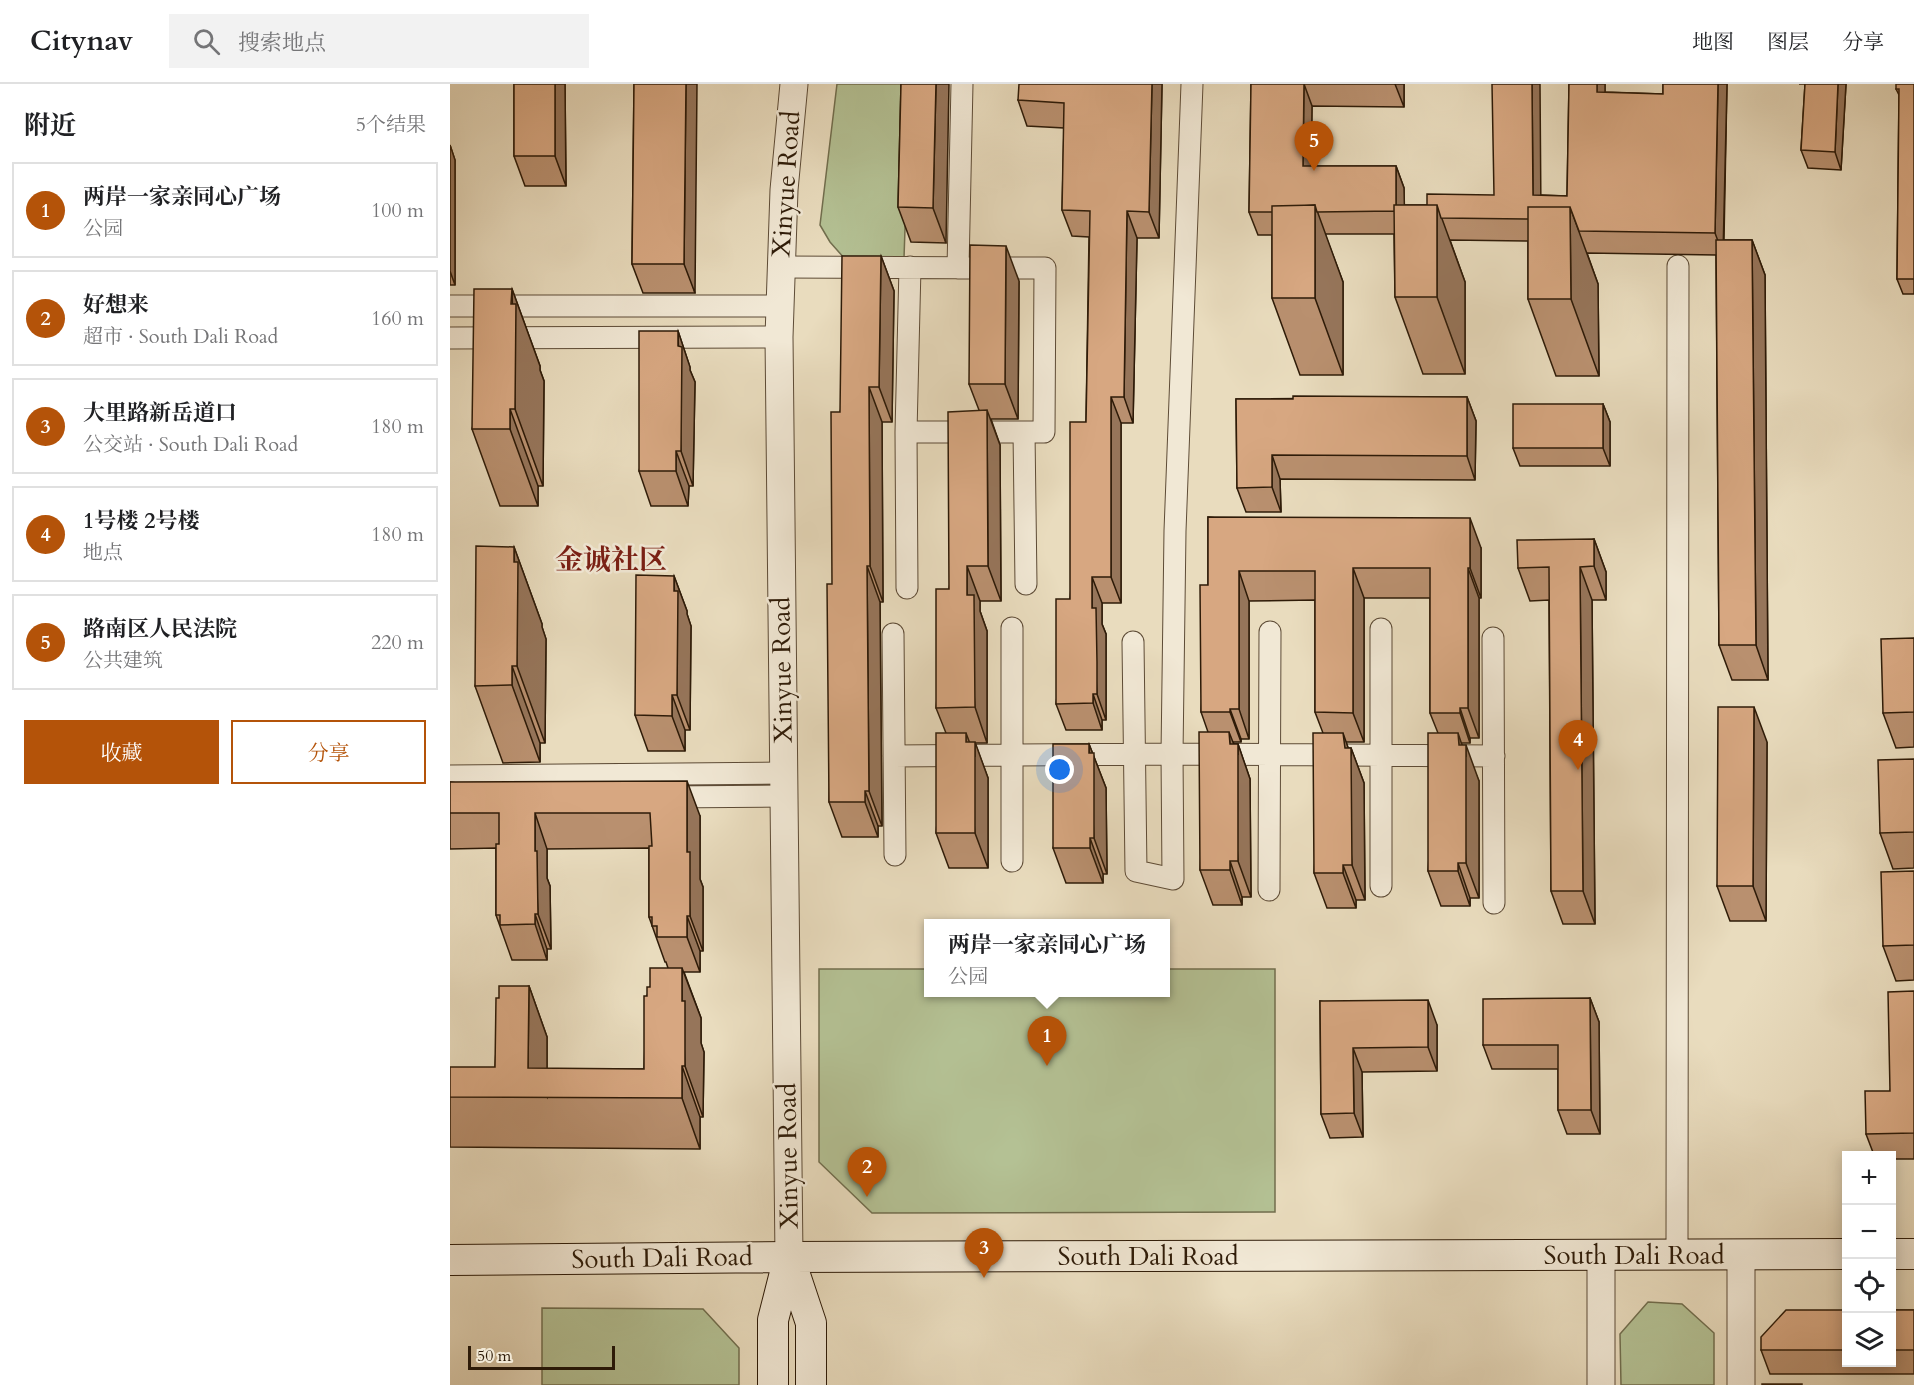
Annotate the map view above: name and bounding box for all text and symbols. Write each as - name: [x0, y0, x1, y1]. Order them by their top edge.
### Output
- search box: [169, 14, 589, 68]
- text: Citynav: [30, 22, 133, 60]
- icon: search: [190, 25, 223, 58]
- text: 搜索地点: [238, 28, 326, 58]
- text: 地图: [1692, 28, 1734, 57]
- text: 图层: [1767, 28, 1809, 57]
- text: 分享: [1842, 28, 1884, 57]
- text: 附近: [24, 108, 76, 143]
- street label: Xinyue Road: [763, 110, 809, 258]
- text: 5个结果: [356, 111, 426, 138]
- pin: 5: [1294, 122, 1334, 171]
- text: 两岸一家亲同心广场: [83, 182, 281, 212]
- text: 1: [40, 197, 51, 224]
- text: 100 m: [371, 197, 424, 224]
- text: 公园: [83, 215, 123, 242]
- text: 好想来: [83, 290, 149, 320]
- text: 2: [40, 305, 51, 332]
- text: 160 m: [371, 305, 424, 332]
- text: 超市 · South Dali Road: [83, 323, 278, 350]
- text: 大里路新岳道口: [83, 398, 237, 428]
- text: 3: [40, 413, 51, 440]
- text: 180 m: [371, 413, 424, 440]
- text: 公交站 · South Dali Road: [83, 431, 298, 458]
- text: 1号楼 2号楼: [83, 506, 199, 536]
- text: 4: [40, 521, 51, 548]
- text: 180 m: [371, 521, 424, 548]
- text: 地点: [83, 539, 123, 566]
- district label: 金诚社区: [555, 541, 667, 579]
- street label: Xinyue Road: [763, 596, 801, 744]
- text: 路南区人民法院: [83, 614, 237, 644]
- text: 5: [40, 629, 51, 656]
- text: 220 m: [371, 629, 424, 656]
- text: 公共建筑: [83, 647, 163, 674]
- button: 收藏: [24, 720, 219, 784]
- button: 分享: [231, 720, 426, 784]
- pin: 4: [1558, 720, 1598, 770]
- your location: [1045, 755, 1074, 784]
- popup: [924, 919, 1170, 997]
- text: 两岸一家亲同心广场: [948, 930, 1146, 960]
- text: 公园: [948, 963, 988, 990]
- pin: 1: [1028, 1016, 1066, 1066]
- street label: Xinyue Road: [769, 1082, 807, 1230]
- pin: 2: [848, 1148, 886, 1197]
- map controls: [1842, 1151, 1896, 1367]
- button: +: [1842, 1151, 1896, 1205]
- button: −: [1842, 1205, 1896, 1259]
- pin: 3: [964, 1228, 1004, 1278]
- street label: South Dali Road: [1543, 1238, 1725, 1273]
- street label: South Dali Road: [571, 1239, 753, 1277]
- street label: South Dali Road: [1057, 1239, 1239, 1274]
- button: locate: [1842, 1259, 1896, 1313]
- button: layers: [1842, 1313, 1896, 1367]
- scale bar: [468, 1343, 615, 1370]
- text: 50 m: [477, 1345, 511, 1367]

